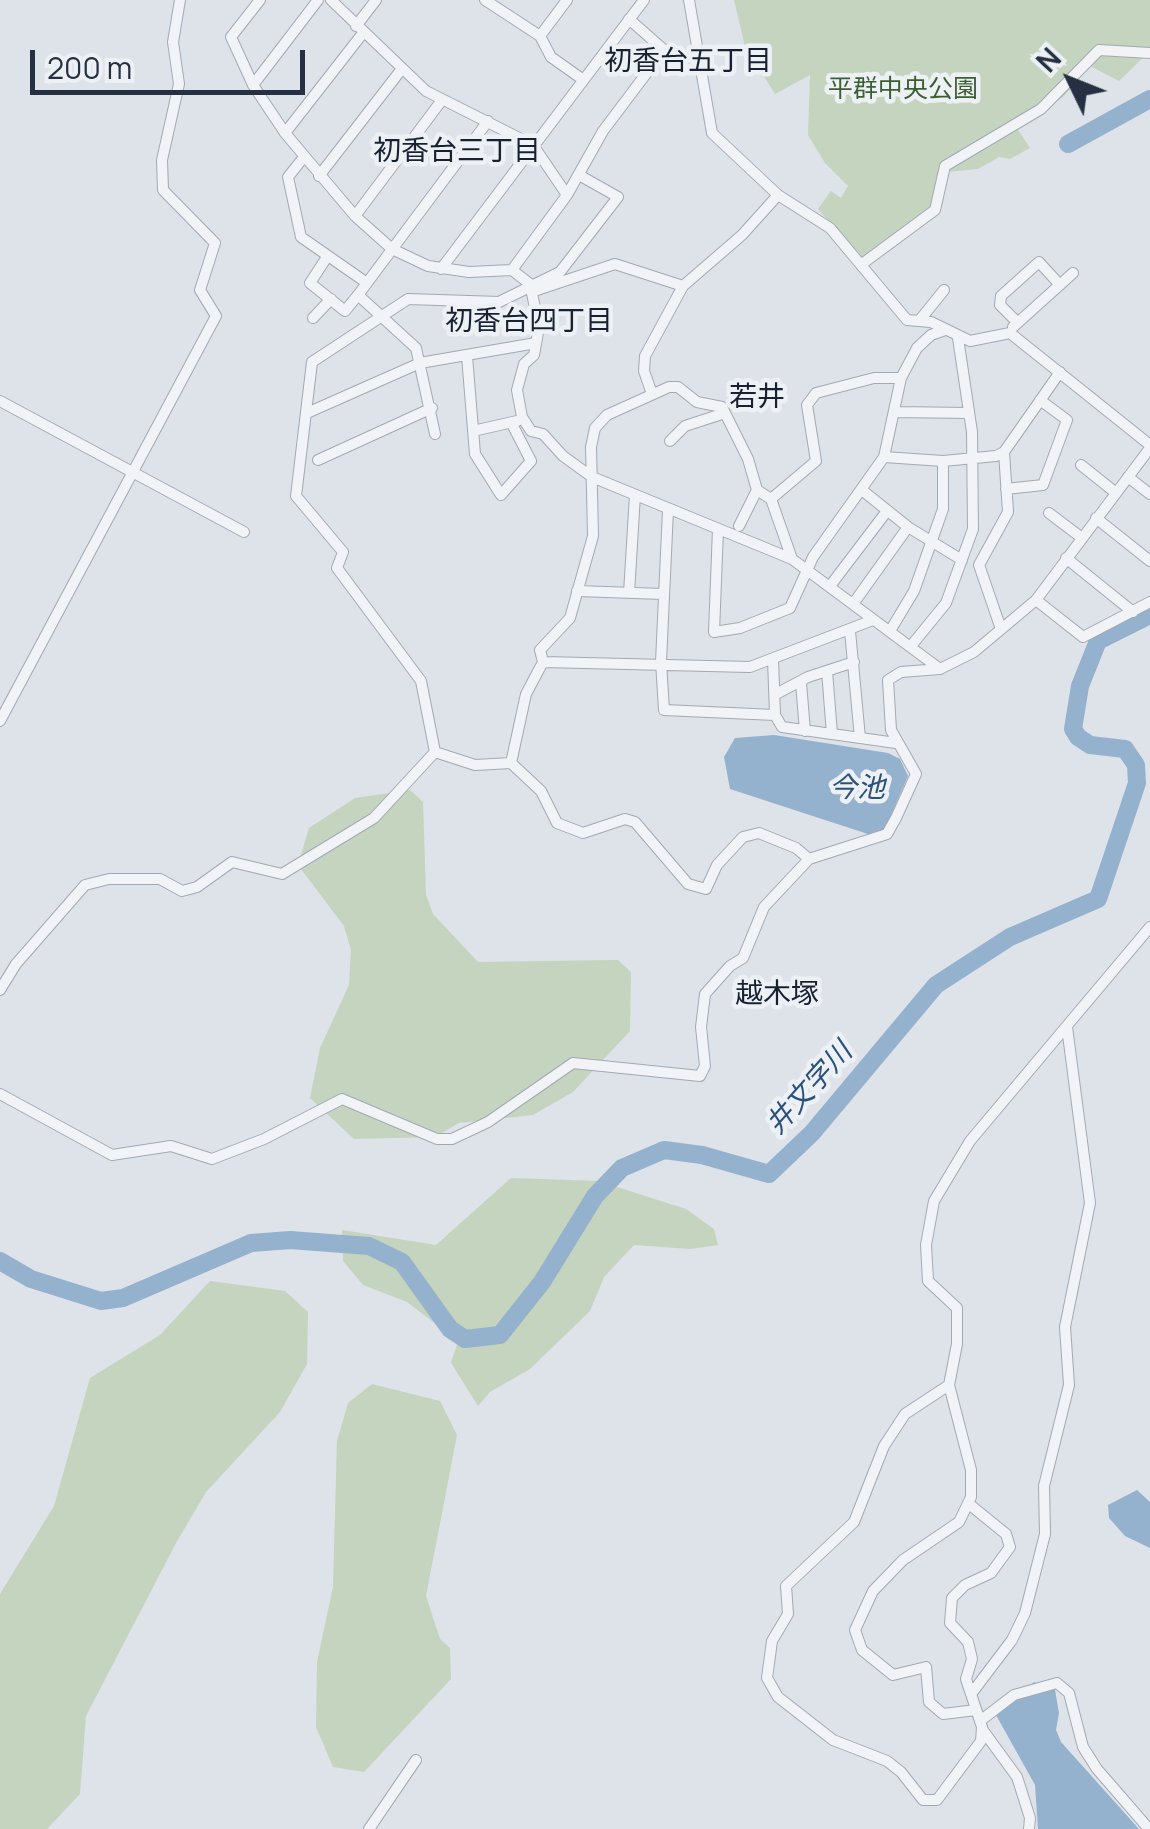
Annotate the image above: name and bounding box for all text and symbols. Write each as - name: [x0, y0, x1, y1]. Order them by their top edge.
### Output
- scale bar: [35, 30, 310, 92]
- north arrow: [1020, 30, 1120, 130]
- text: N: [1027, 39, 1069, 80]
- district label: 初香台五丁目: [604, 45, 772, 79]
- text: 200 m: [47, 47, 132, 88]
- park label: 平群中央公園: [828, 75, 978, 105]
- district label: 初香台三丁目: [373, 135, 541, 169]
- district label: 初香台四丁目: [445, 305, 613, 339]
- district label: 若井: [729, 381, 785, 415]
- water label: 今池: [829, 772, 885, 806]
- district label: 越木塚: [735, 978, 819, 1012]
- water label: 井文字川: [760, 1036, 860, 1142]

